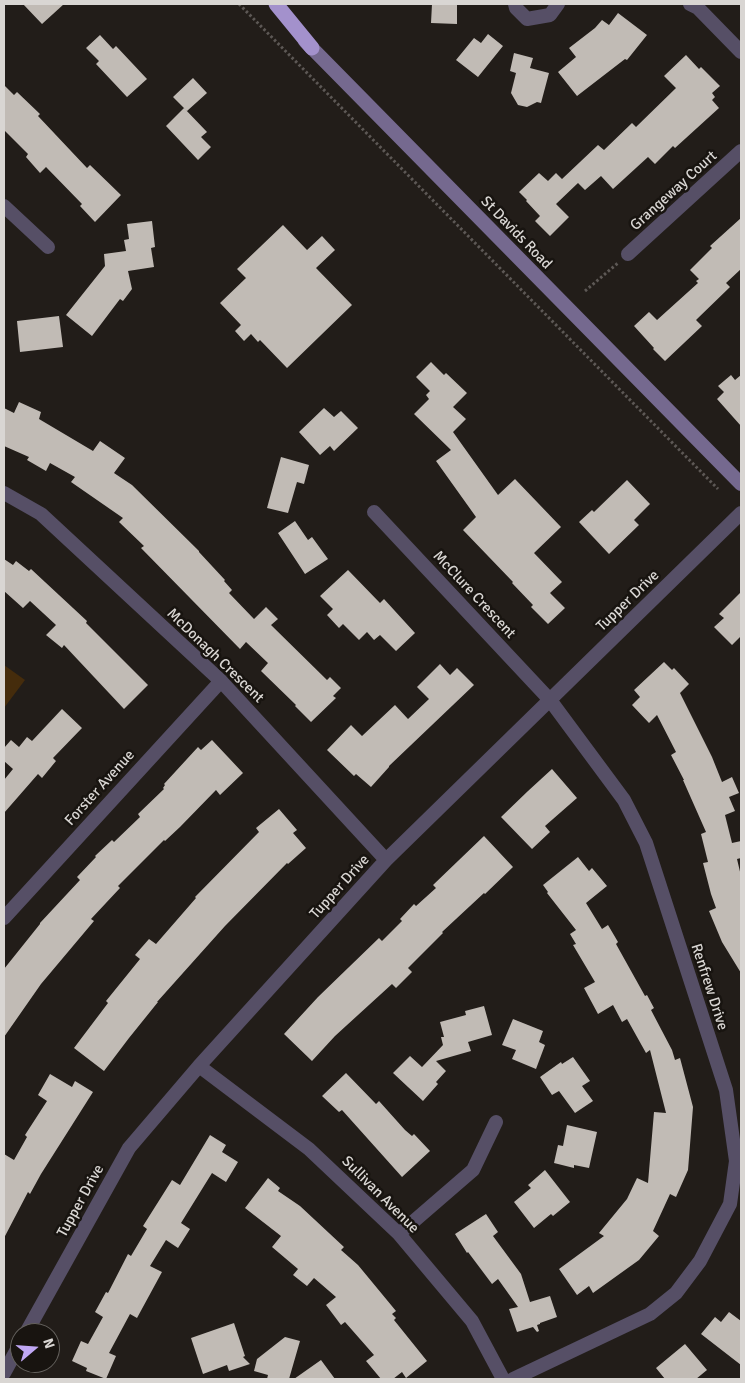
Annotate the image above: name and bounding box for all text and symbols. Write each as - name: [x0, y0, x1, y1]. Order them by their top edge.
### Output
- street label: Grangeway Court: [627, 147, 721, 235]
- street label: St Davids Road: [477, 193, 555, 273]
- street label: McClure Crescent: [429, 548, 519, 642]
- street label: Tupper Drive: [593, 567, 663, 635]
- street label: McDonagh Crescent: [163, 605, 267, 707]
- street label: Forster Avenue: [61, 746, 139, 830]
- street label: Tupper Drive: [307, 851, 373, 923]
- street label: Renfrew Drive: [687, 941, 731, 1033]
- street label: Sullivan Avenue: [338, 1153, 422, 1237]
- street label: Tupper Drive: [54, 1162, 108, 1240]
- north arrow: [10, 1323, 60, 1373]
- text: N: [39, 1336, 58, 1351]

